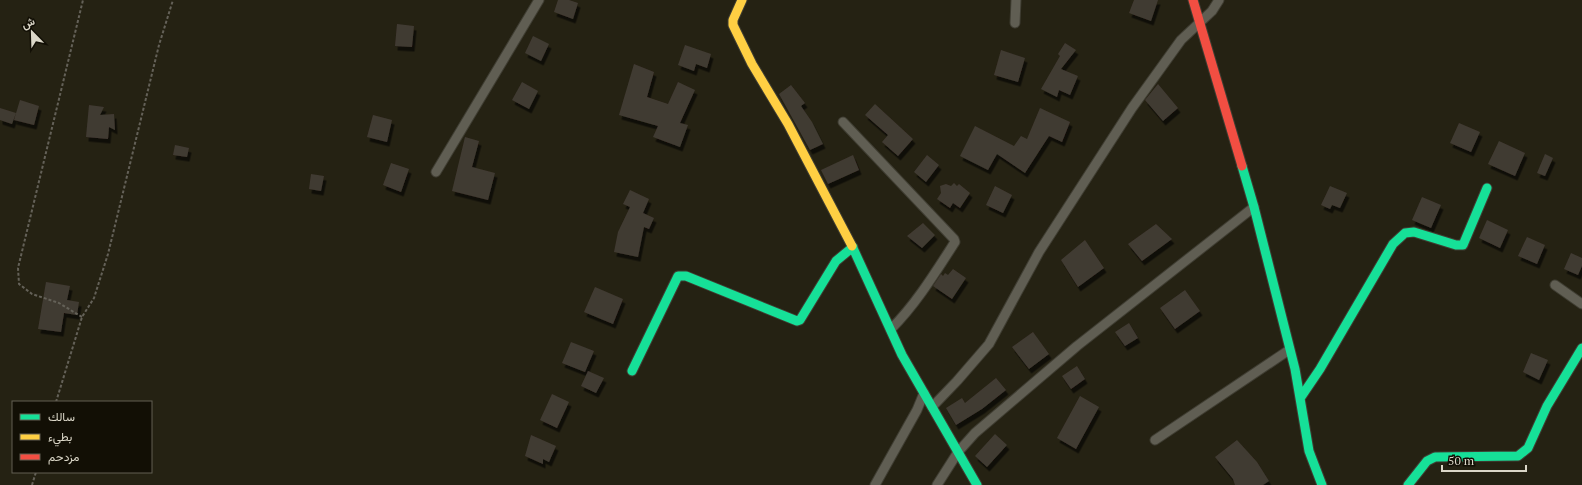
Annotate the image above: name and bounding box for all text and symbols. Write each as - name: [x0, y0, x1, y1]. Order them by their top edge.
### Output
- north arrow: [12, 12, 52, 52]
- text: ش: [19, 14, 37, 32]
- legend: [12, 401, 152, 473]
- text: سالك: [48, 409, 75, 424]
- text: بطيء: [48, 429, 72, 447]
- scale bar: [1442, 447, 1526, 473]
- text: مزدحم: [48, 449, 79, 465]
- text: 50 m: [1448, 453, 1475, 468]

